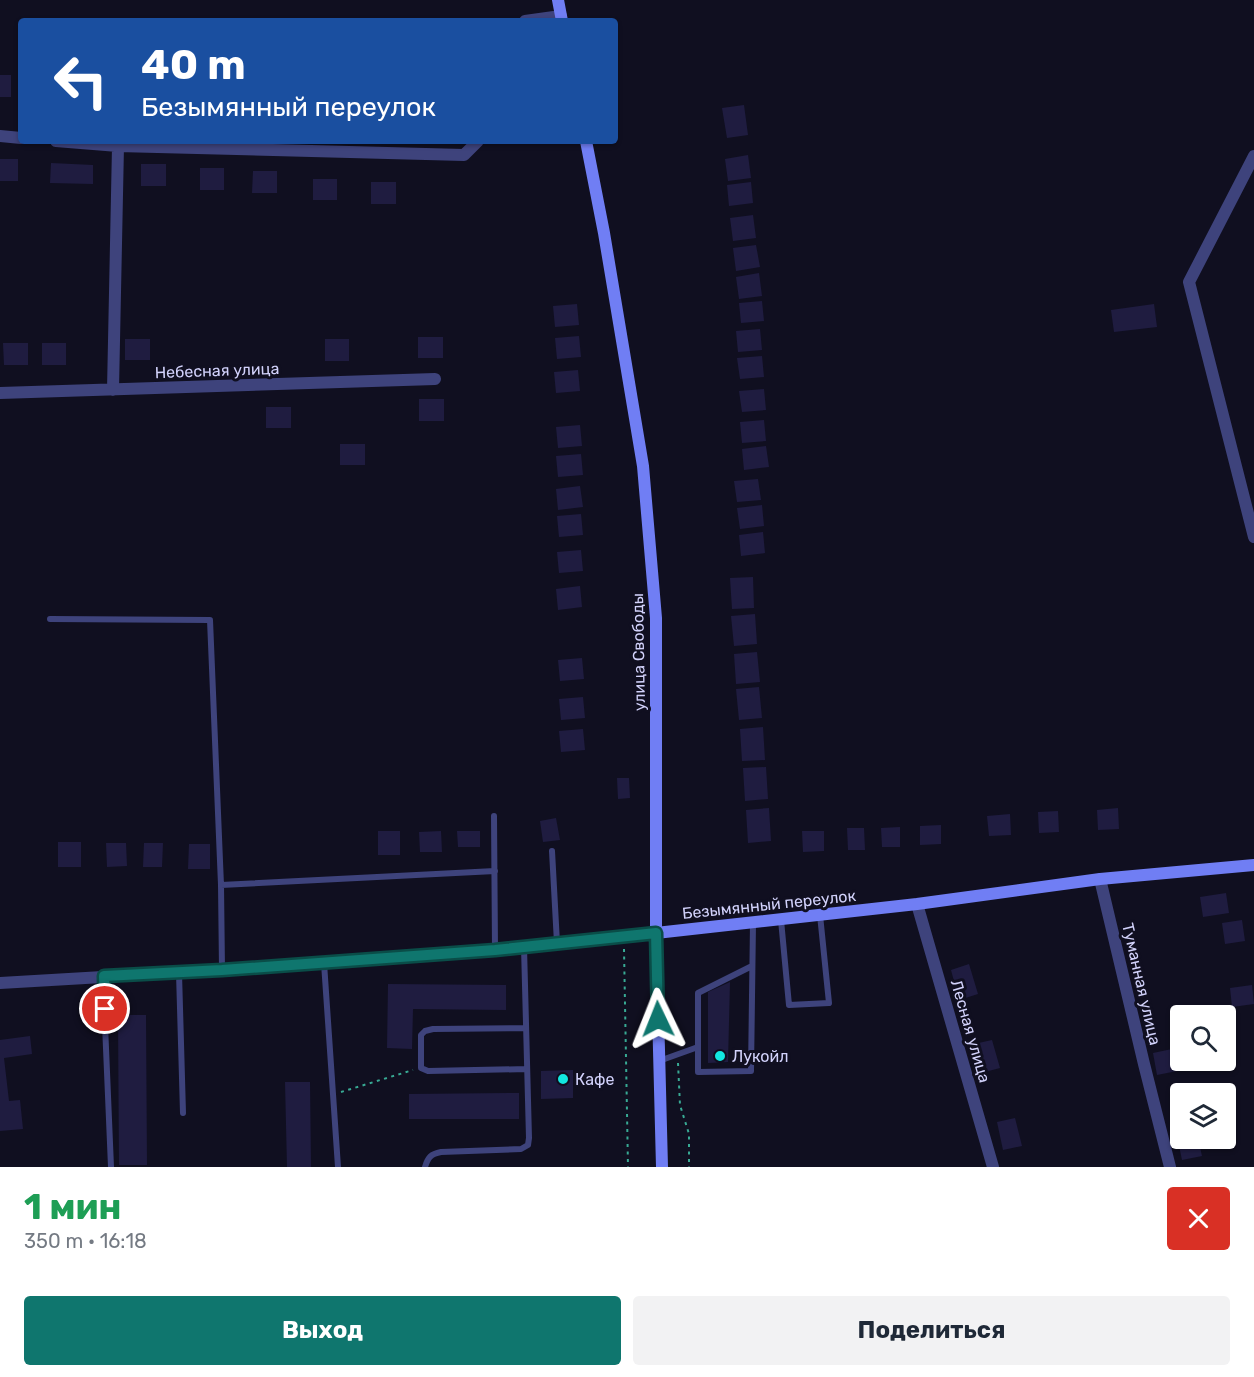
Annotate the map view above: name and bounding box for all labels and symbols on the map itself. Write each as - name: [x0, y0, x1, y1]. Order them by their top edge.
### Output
- street label: Небесная улица: [154, 359, 280, 382]
- street label: улица Свободы: [628, 593, 649, 711]
- street label: Безымянный переулок: [681, 886, 857, 923]
- street label: Туманная улица: [1118, 921, 1165, 1047]
- street label: Лесная улица: [947, 977, 994, 1085]
- pin: [79, 983, 130, 1034]
- position arrow: [626, 987, 690, 1051]
- place label: Лукойл: [732, 1047, 788, 1066]
- marker: Лукойл: [713, 1049, 727, 1063]
- place label: Кафе: [575, 1070, 615, 1089]
- marker: Кафе: [556, 1072, 570, 1086]

